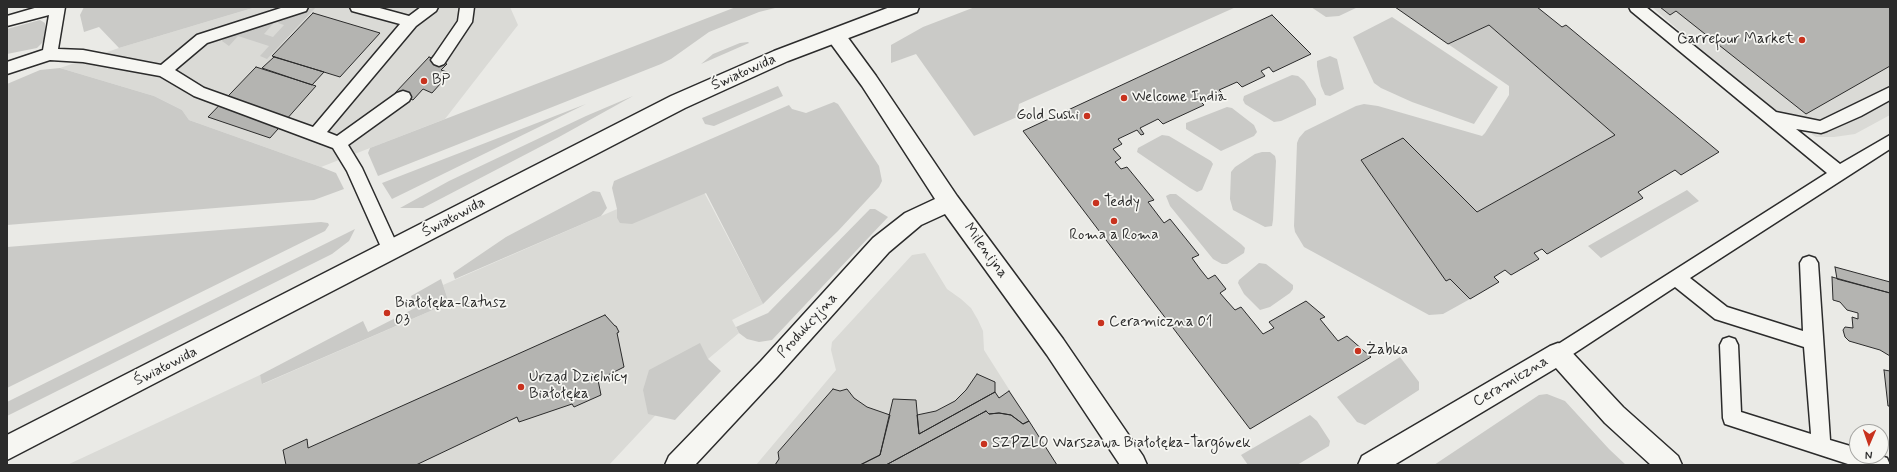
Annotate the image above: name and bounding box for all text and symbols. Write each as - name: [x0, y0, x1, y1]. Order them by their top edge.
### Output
- place label: Carrefour Market: [1677, 31, 1794, 49]
- marker: Carrefour Market: [1797, 35, 1807, 45]
- street label: Światowida: [709, 51, 779, 95]
- place label: BP: [432, 72, 450, 90]
- marker: BP: [419, 76, 429, 86]
- place label: Welcome India: [1132, 89, 1227, 107]
- marker: Welcome India: [1119, 93, 1129, 103]
- place label: Gold Sushi: [1016, 107, 1079, 125]
- marker: Gold Sushi: [1082, 111, 1092, 121]
- street label: Światowida: [419, 194, 489, 242]
- place label: Teddy: [1104, 194, 1140, 212]
- marker: Teddy: [1091, 198, 1101, 208]
- marker: Roma a Roma: [1109, 216, 1119, 226]
- street label: Milenijna: [959, 220, 1011, 282]
- place label: Roma a Roma: [1069, 227, 1159, 245]
- street label: Produkcyjna: [774, 290, 842, 362]
- place label: Białołęka-Ratusz 03: [395, 295, 507, 330]
- marker: Białołęka-Ratusz 03: [382, 308, 392, 318]
- place label: Ceramiczna 01: [1109, 314, 1212, 332]
- marker: Ceramiczna 01: [1096, 318, 1106, 328]
- place label: Żabka: [1366, 342, 1408, 360]
- street label: Światowida: [131, 343, 201, 391]
- marker: Żabka: [1353, 346, 1363, 356]
- street label: Ceramiczna: [1470, 353, 1552, 411]
- place label: Urząd Dzielnicy Białołęka: [529, 369, 627, 404]
- marker: Urząd Dzielnicy Białołęka: [516, 382, 526, 392]
- north arrow: [1849, 424, 1889, 464]
- place label: SZPZLO Warszawa Białołęka-Targówek: [992, 435, 1251, 453]
- marker: SZPZLO Warszawa Białołęka-Targówek: [979, 439, 989, 449]
- text: N: [1865, 448, 1873, 462]

